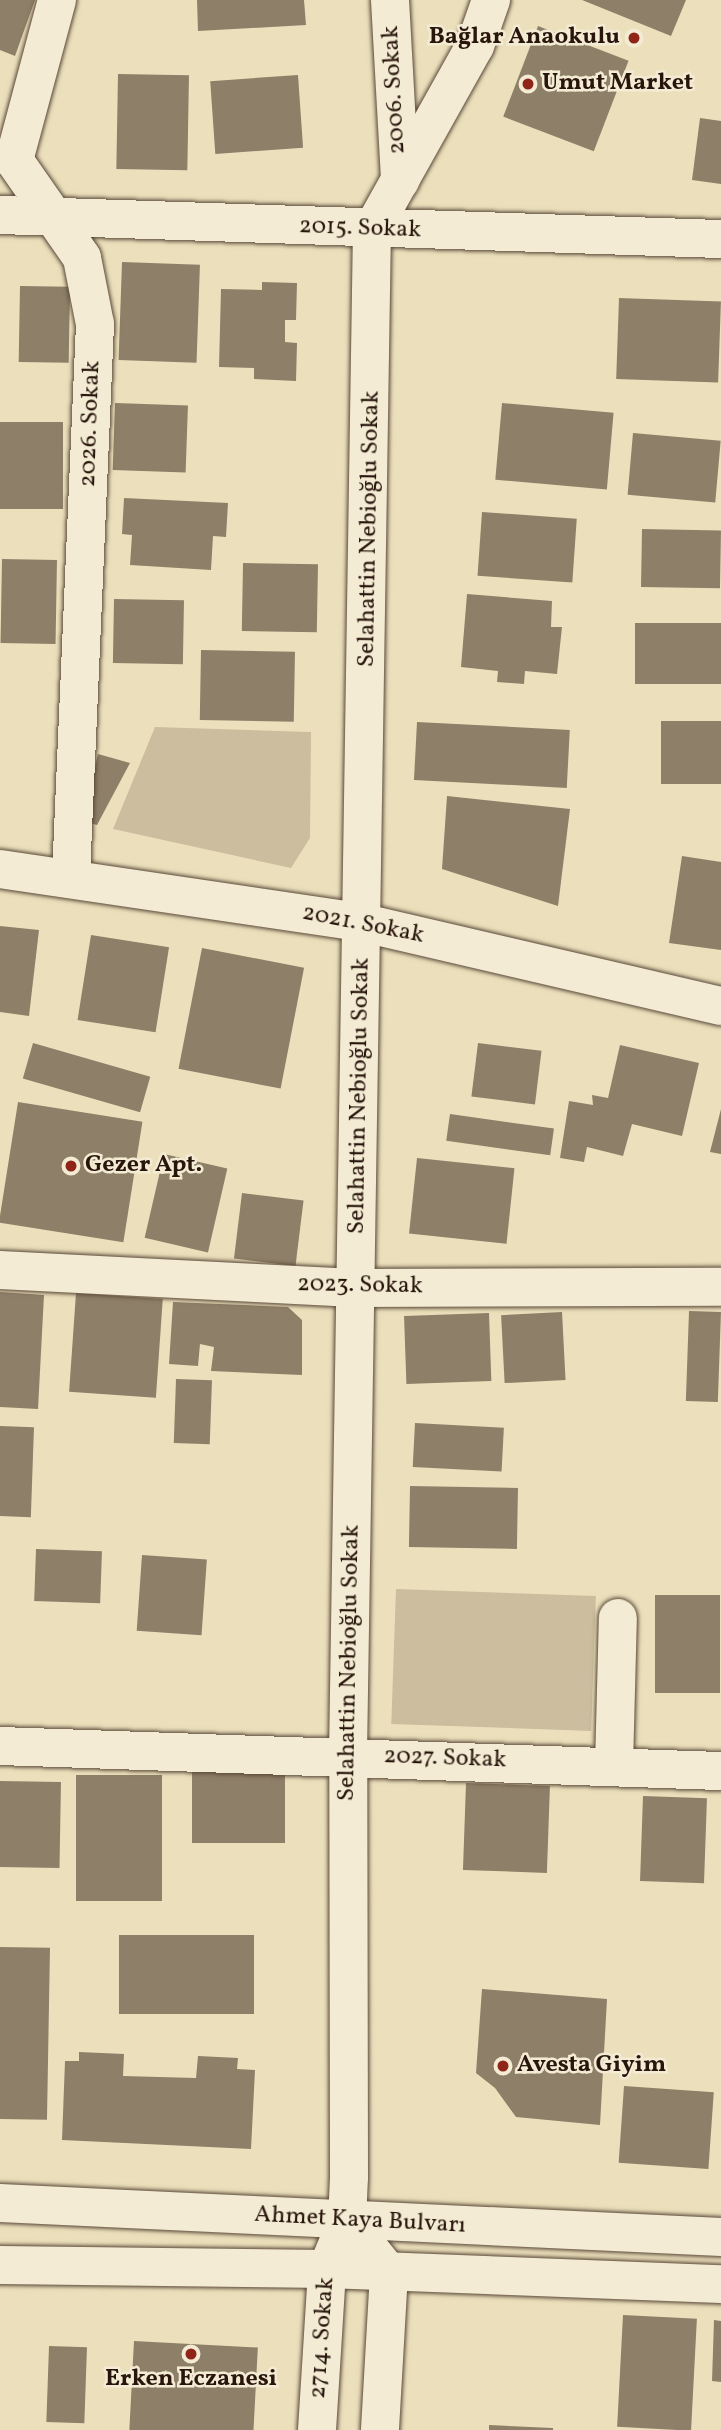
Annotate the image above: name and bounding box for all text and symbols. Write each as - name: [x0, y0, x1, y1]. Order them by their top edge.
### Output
- place label: Bağlar Anaokulu: [429, 24, 620, 52]
- street label: 2006. Sokak: [377, 25, 413, 155]
- marker: Bağlar Anaokulu: [626, 30, 642, 46]
- place label: Umut Market: [542, 70, 693, 98]
- marker: Umut Market: [520, 76, 536, 92]
- street label: 2015. Sokak: [298, 212, 422, 246]
- street label: 2026. Sokak: [74, 360, 108, 488]
- street label: Selahattin Nebioğlu Sokak: [353, 390, 387, 668]
- street label: 2021. Sokak: [300, 899, 426, 951]
- street label: Selahattin Nebioğlu Sokak: [343, 957, 377, 1235]
- place label: Gezer Apt.: [85, 1152, 202, 1180]
- marker: Gezer Apt.: [63, 1158, 79, 1174]
- street label: 2023. Sokak: [297, 1271, 423, 1301]
- street label: Selahattin Nebioğlu Sokak: [333, 1524, 367, 1802]
- street label: 2027. Sokak: [383, 1742, 507, 1776]
- place label: Avesta Giyim: [517, 2052, 666, 2080]
- marker: Avesta Giyim: [495, 2058, 511, 2074]
- street label: Ahmet Kaya Bulvarı: [253, 2201, 467, 2241]
- street label: 2714. Sokak: [304, 2276, 342, 2400]
- marker: Erken Eczanesi: [183, 2346, 199, 2362]
- place label: Erken Eczanesi: [105, 2366, 277, 2394]

